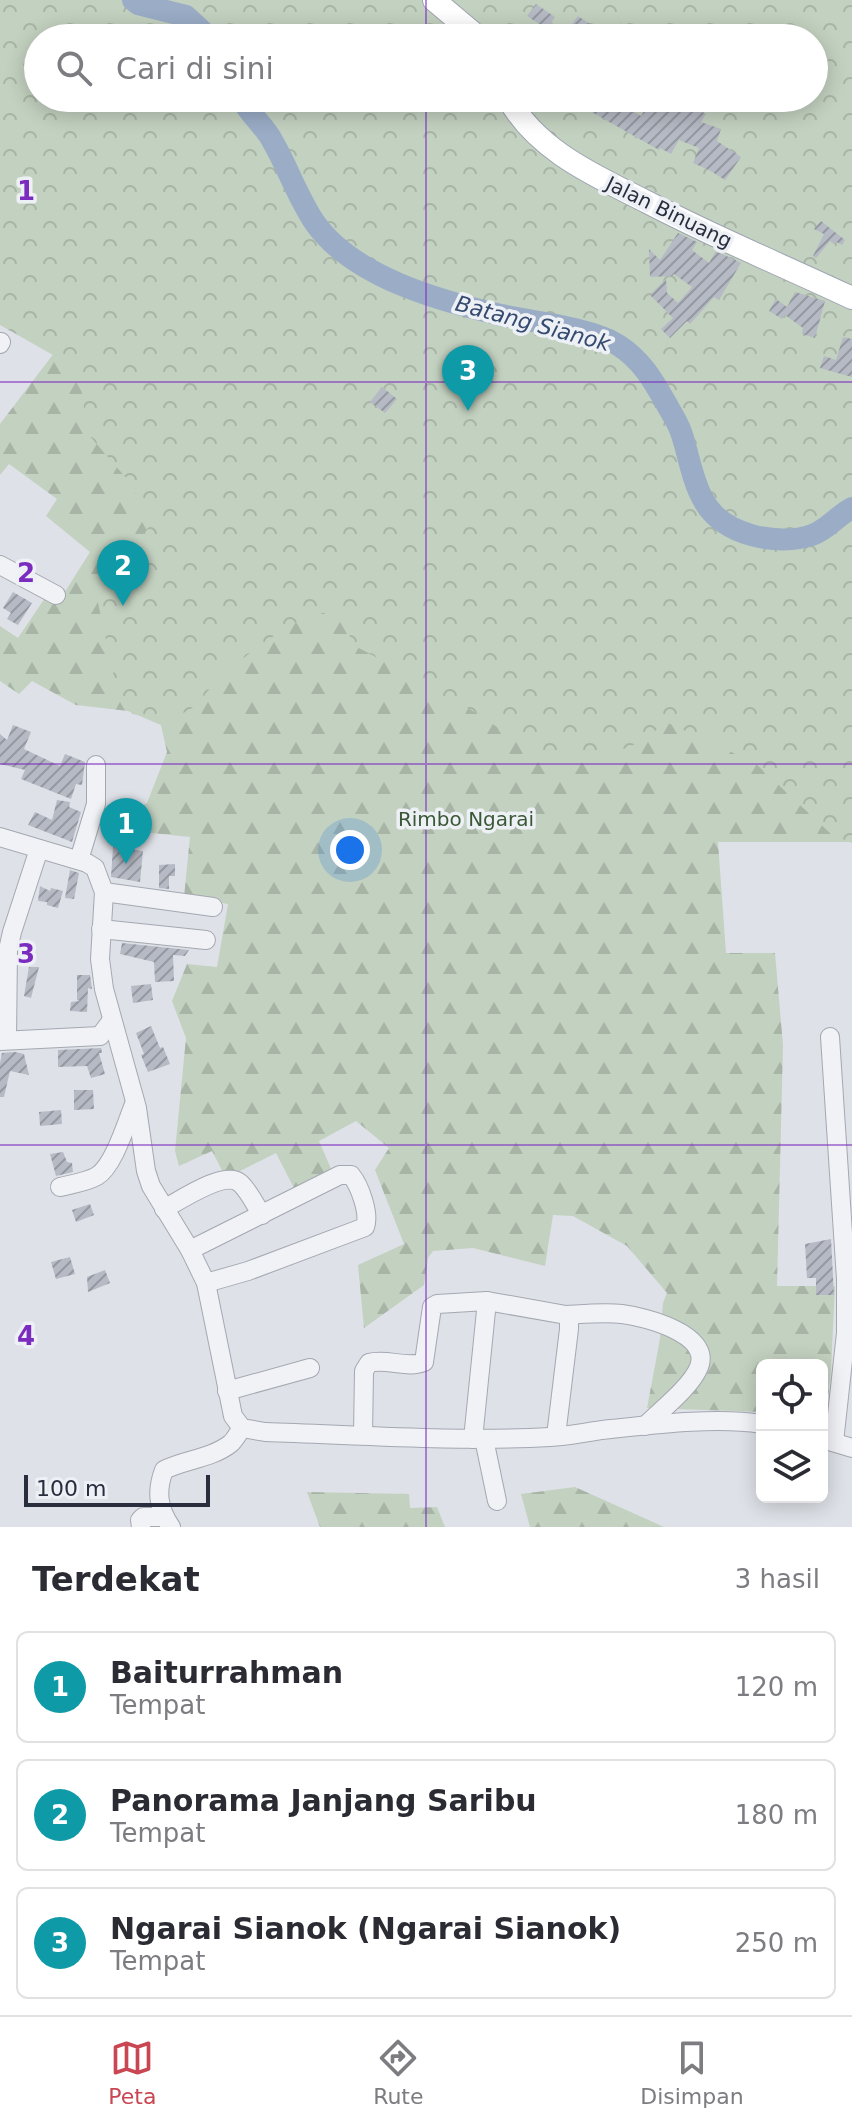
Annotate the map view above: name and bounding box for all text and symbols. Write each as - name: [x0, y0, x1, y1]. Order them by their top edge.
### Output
- search box: [24, 24, 828, 112]
- icon: search: [52, 46, 96, 90]
- text: Cari di sini: [116, 51, 274, 86]
- street label: Jalan Binuang: [600, 170, 736, 253]
- text: 1: [17, 176, 35, 206]
- water label: Batang Sianok: [453, 291, 614, 356]
- pin: 3: [442, 345, 494, 411]
- pin: 2: [97, 540, 149, 606]
- text: 2: [17, 558, 35, 588]
- pin: 1: [100, 798, 152, 864]
- park label: Rimbo Ngarai: [398, 807, 534, 831]
- your location: [330, 830, 370, 870]
- text: 3: [17, 939, 35, 969]
- text: 4: [17, 1321, 35, 1351]
- map controls: [756, 1359, 828, 1503]
- button: locate: [756, 1359, 828, 1431]
- button: layers: [756, 1431, 828, 1503]
- scale bar: [24, 1471, 210, 1507]
- text: 100 m: [36, 1476, 106, 1501]
- text: Terdekat: [32, 1559, 200, 1599]
- text: 3 hasil: [735, 1564, 820, 1594]
- text: Baiturrahman: [110, 1655, 343, 1690]
- text: 1: [51, 1672, 69, 1702]
- text: 120 m: [735, 1672, 818, 1702]
- text: Tempat: [110, 1690, 205, 1720]
- text: Panorama Janjang Saribu: [110, 1783, 537, 1818]
- text: 2: [51, 1800, 69, 1830]
- text: 180 m: [735, 1800, 818, 1830]
- text: Tempat: [110, 1818, 205, 1848]
- text: Ngarai Sianok (Ngarai Sianok): [110, 1911, 621, 1946]
- text: 3: [51, 1928, 69, 1958]
- text: 250 m: [735, 1928, 818, 1958]
- text: Tempat: [110, 1946, 205, 1976]
- tab: Peta: [108, 2036, 156, 2109]
- tab: Rute: [373, 2036, 424, 2109]
- tab: Disimpan: [640, 2036, 744, 2109]

